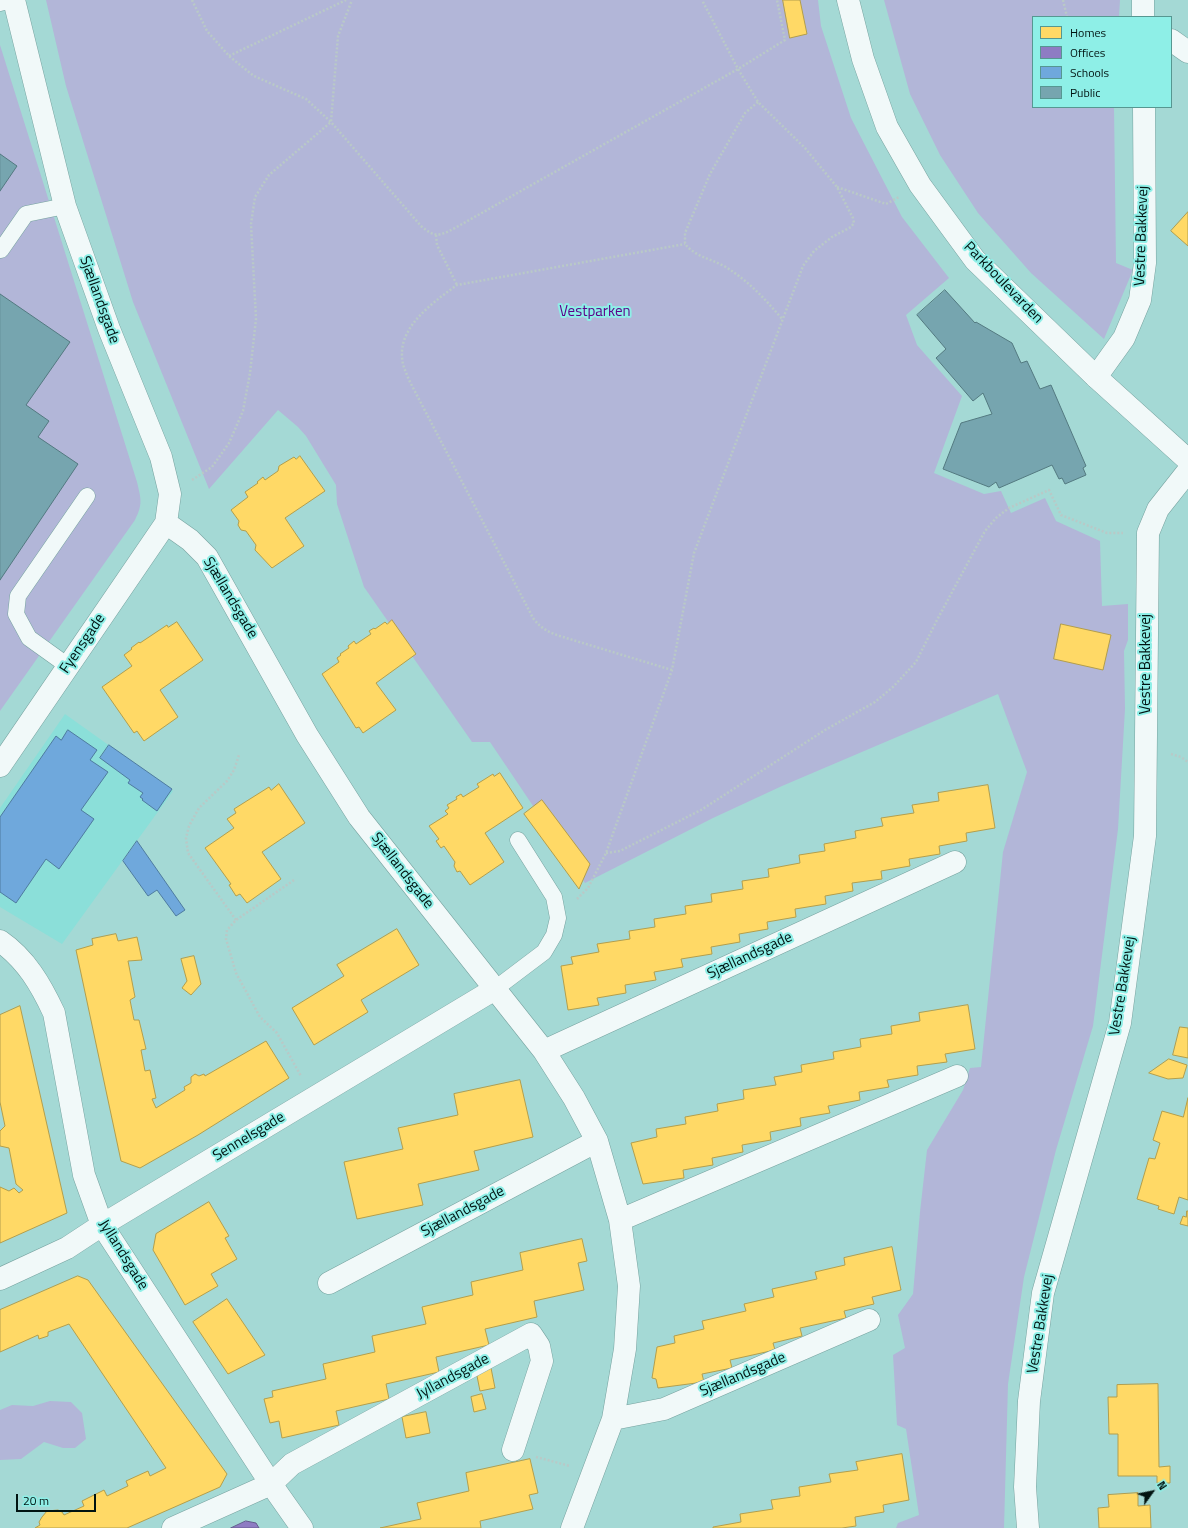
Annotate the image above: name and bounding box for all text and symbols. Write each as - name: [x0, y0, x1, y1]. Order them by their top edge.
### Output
- legend: [1032, 16, 1172, 108]
- text: Homes: [1070, 23, 1106, 42]
- text: Offices: [1070, 43, 1105, 62]
- text: Schools: [1070, 63, 1109, 82]
- text: Public: [1070, 83, 1100, 102]
- street label: Vestre Bakkevej: [1131, 186, 1153, 286]
- street label: Parkboulevarden: [960, 238, 1046, 328]
- street label: Sjællandsgade: [75, 254, 123, 346]
- park label: Vestparken: [559, 303, 631, 321]
- street label: Sjællandsgade: [199, 554, 261, 642]
- street label: Fyensgade: [57, 611, 109, 677]
- street label: Vestre Bakkevej: [1137, 614, 1155, 714]
- street label: Sjællandsgade: [367, 829, 437, 913]
- street label: Sjællandsgade: [705, 928, 795, 984]
- street label: Vestre Bakkevej: [1106, 935, 1140, 1037]
- street label: Sennelsgade: [210, 1109, 288, 1165]
- street label: Sjællandsgade: [418, 1183, 508, 1241]
- street label: Jyllandsgade: [94, 1216, 152, 1294]
- street label: Vestre Bakkevej: [1024, 1273, 1058, 1375]
- street label: Sjællandsgade: [697, 1349, 789, 1401]
- street label: Jyllandsgade: [414, 1350, 492, 1404]
- north arrow: [1132, 1472, 1172, 1512]
- text: N: [1153, 1478, 1171, 1493]
- scale bar: [18, 1486, 98, 1512]
- text: 20 m: [23, 1491, 49, 1510]

